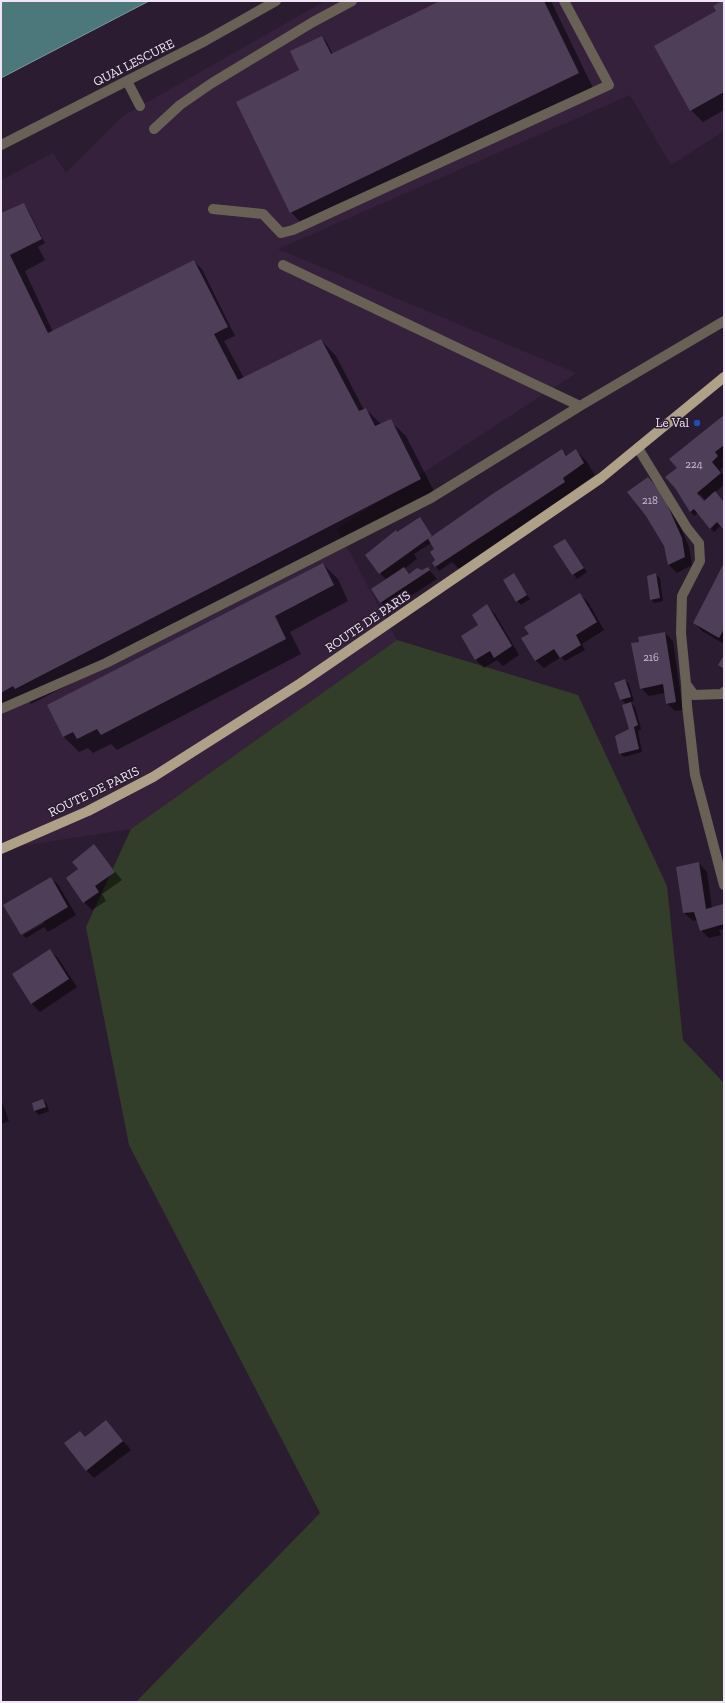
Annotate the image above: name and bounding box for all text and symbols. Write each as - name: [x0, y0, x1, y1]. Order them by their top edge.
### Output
- street label: QUAI LESCURE: [91, 36, 177, 90]
- place label: Le Val: [656, 415, 689, 431]
- marker: Le Val: [692, 418, 702, 428]
- house number: 224: [685, 458, 703, 472]
- house number: 218: [642, 494, 658, 508]
- street label: ROUTE DE PARIS: [322, 588, 414, 656]
- house number: 216: [643, 651, 659, 665]
- street label: ROUTE DE PARIS: [46, 763, 142, 821]

